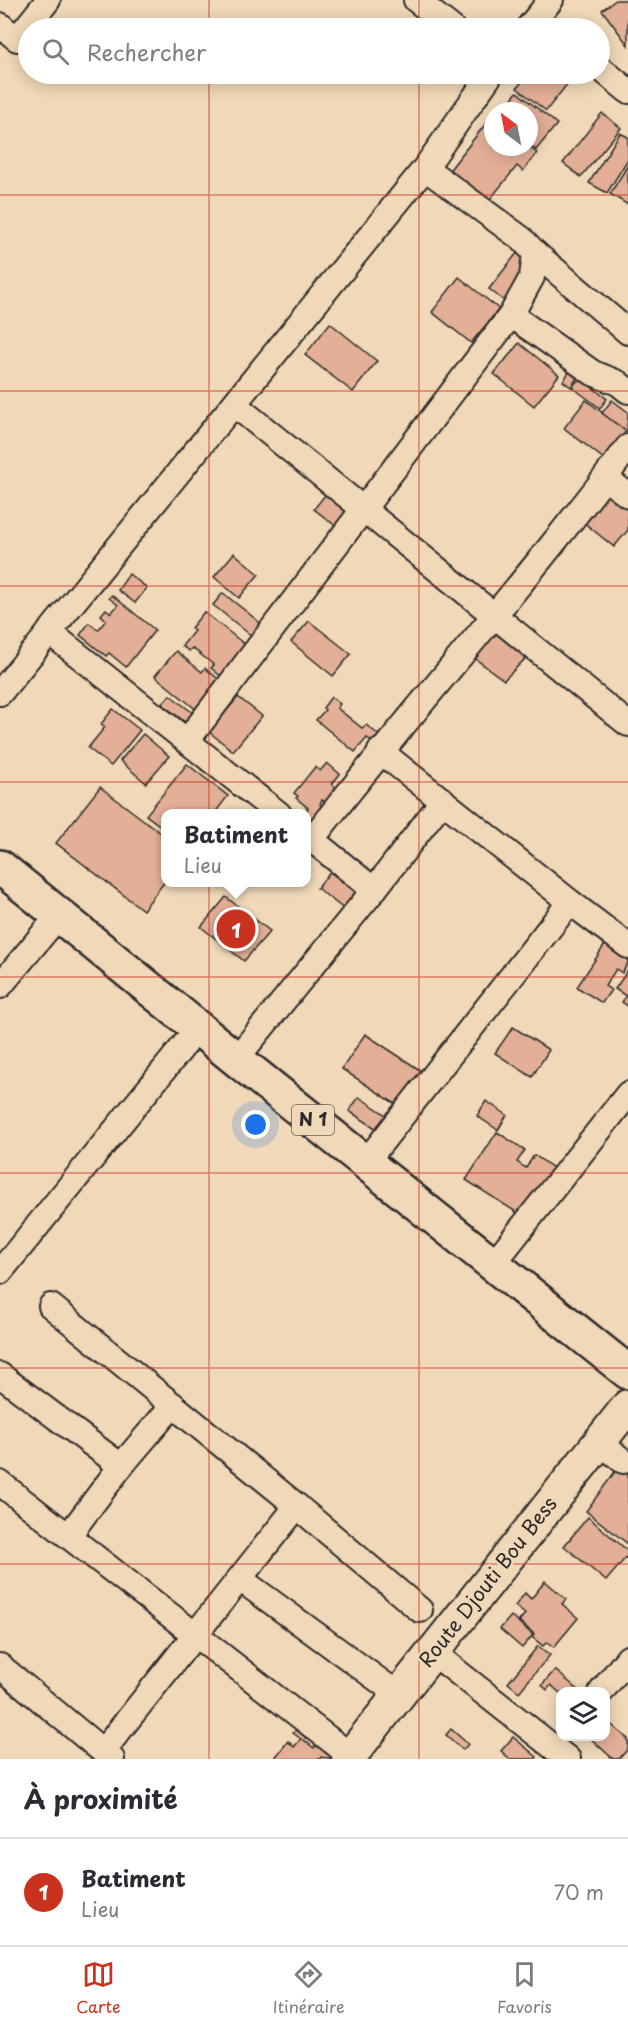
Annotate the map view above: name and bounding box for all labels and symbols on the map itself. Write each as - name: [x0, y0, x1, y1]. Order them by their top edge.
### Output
- north arrow: [484, 102, 538, 156]
- pin: 1: [216, 906, 256, 952]
- road number: N 1: [292, 1105, 334, 1135]
- your location: [241, 1110, 270, 1139]
- street label: Route Djouti Bou Bess: [411, 1490, 564, 1673]

